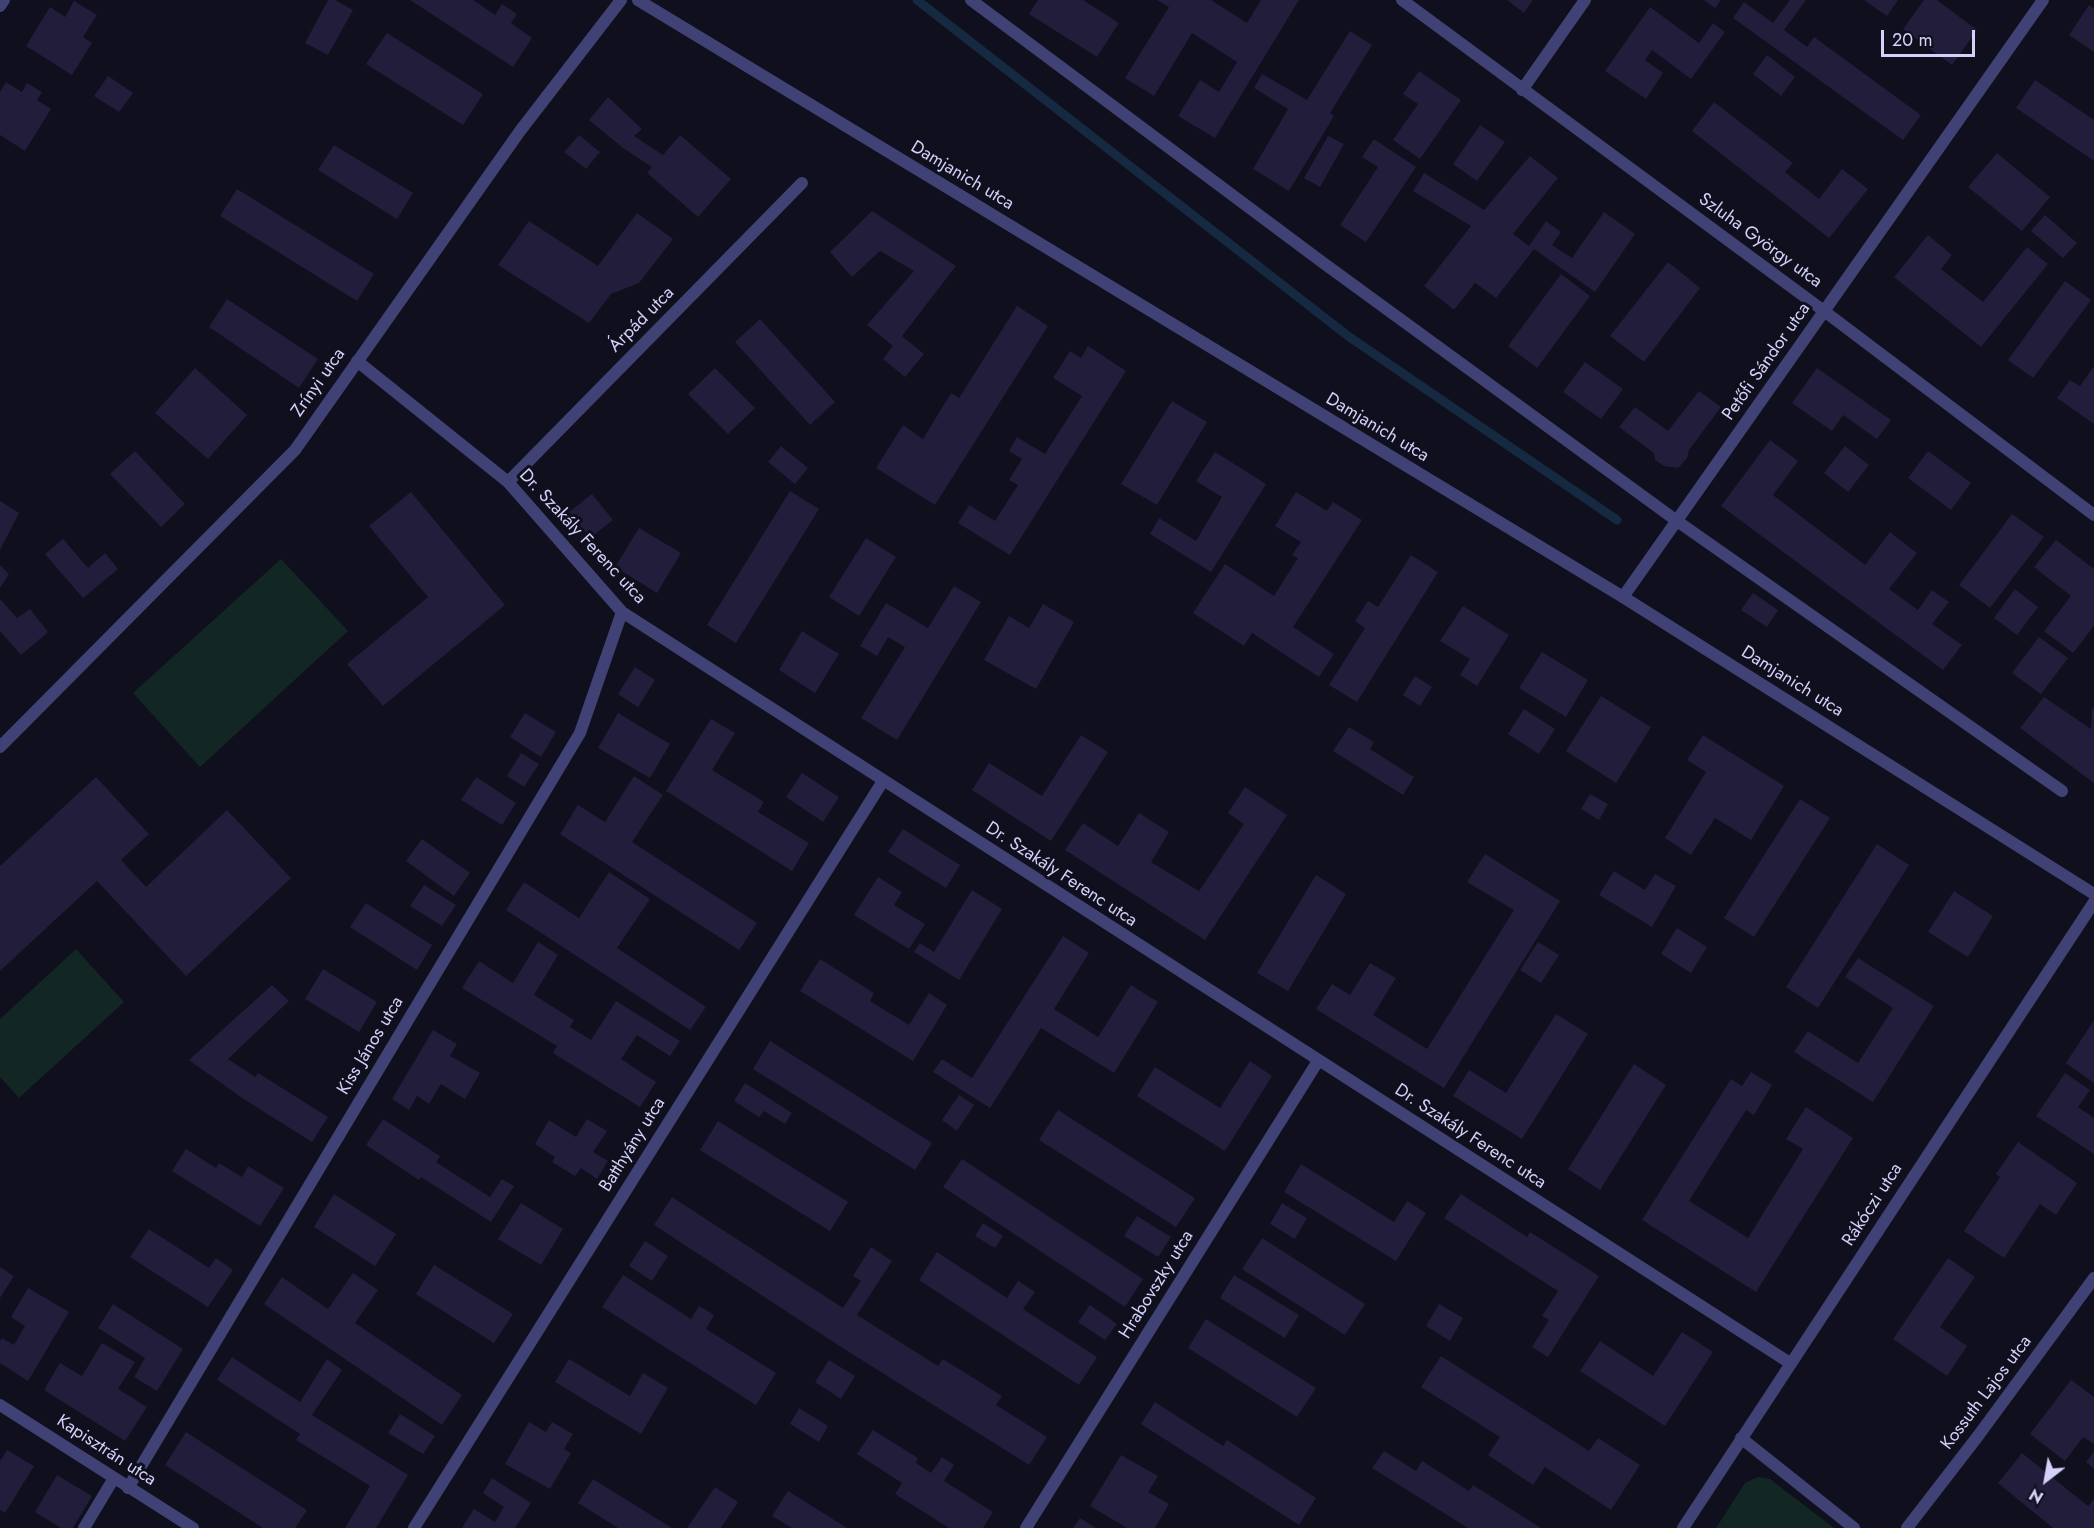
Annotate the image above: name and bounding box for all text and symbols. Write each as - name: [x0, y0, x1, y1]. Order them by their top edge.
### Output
- scale bar: [1884, 18, 1978, 56]
- text: 20 m: [1892, 27, 1932, 53]
- street label: Damjanich utca: [906, 137, 1018, 215]
- street label: Szluha György utca: [1694, 189, 1826, 293]
- street label: Árpád utca: [605, 283, 679, 357]
- street label: Petőfi Sándor utca: [1718, 299, 1816, 425]
- street label: Zrínyi utca: [287, 344, 351, 422]
- street label: Damjanich utca: [1321, 389, 1433, 467]
- street label: Dr. Szakály Ferenc utca: [514, 465, 650, 609]
- street label: Damjanich utca: [1737, 642, 1847, 722]
- street label: Dr. Szakály Ferenc utca: [981, 818, 1141, 932]
- street label: Kiss János utca: [333, 993, 409, 1099]
- street label: Dr. Szakály Ferenc utca: [1390, 1080, 1550, 1194]
- street label: Batthyány utca: [595, 1094, 671, 1196]
- street label: Rákóczi utca: [1838, 1160, 1908, 1250]
- street label: Hrabovszky utca: [1115, 1227, 1199, 1343]
- street label: Kossuth Lajos utca: [1937, 1332, 2037, 1454]
- street label: Kapisztrán utca: [52, 1411, 160, 1491]
- north arrow: [2016, 1450, 2076, 1510]
- text: N: [2025, 1483, 2048, 1509]

